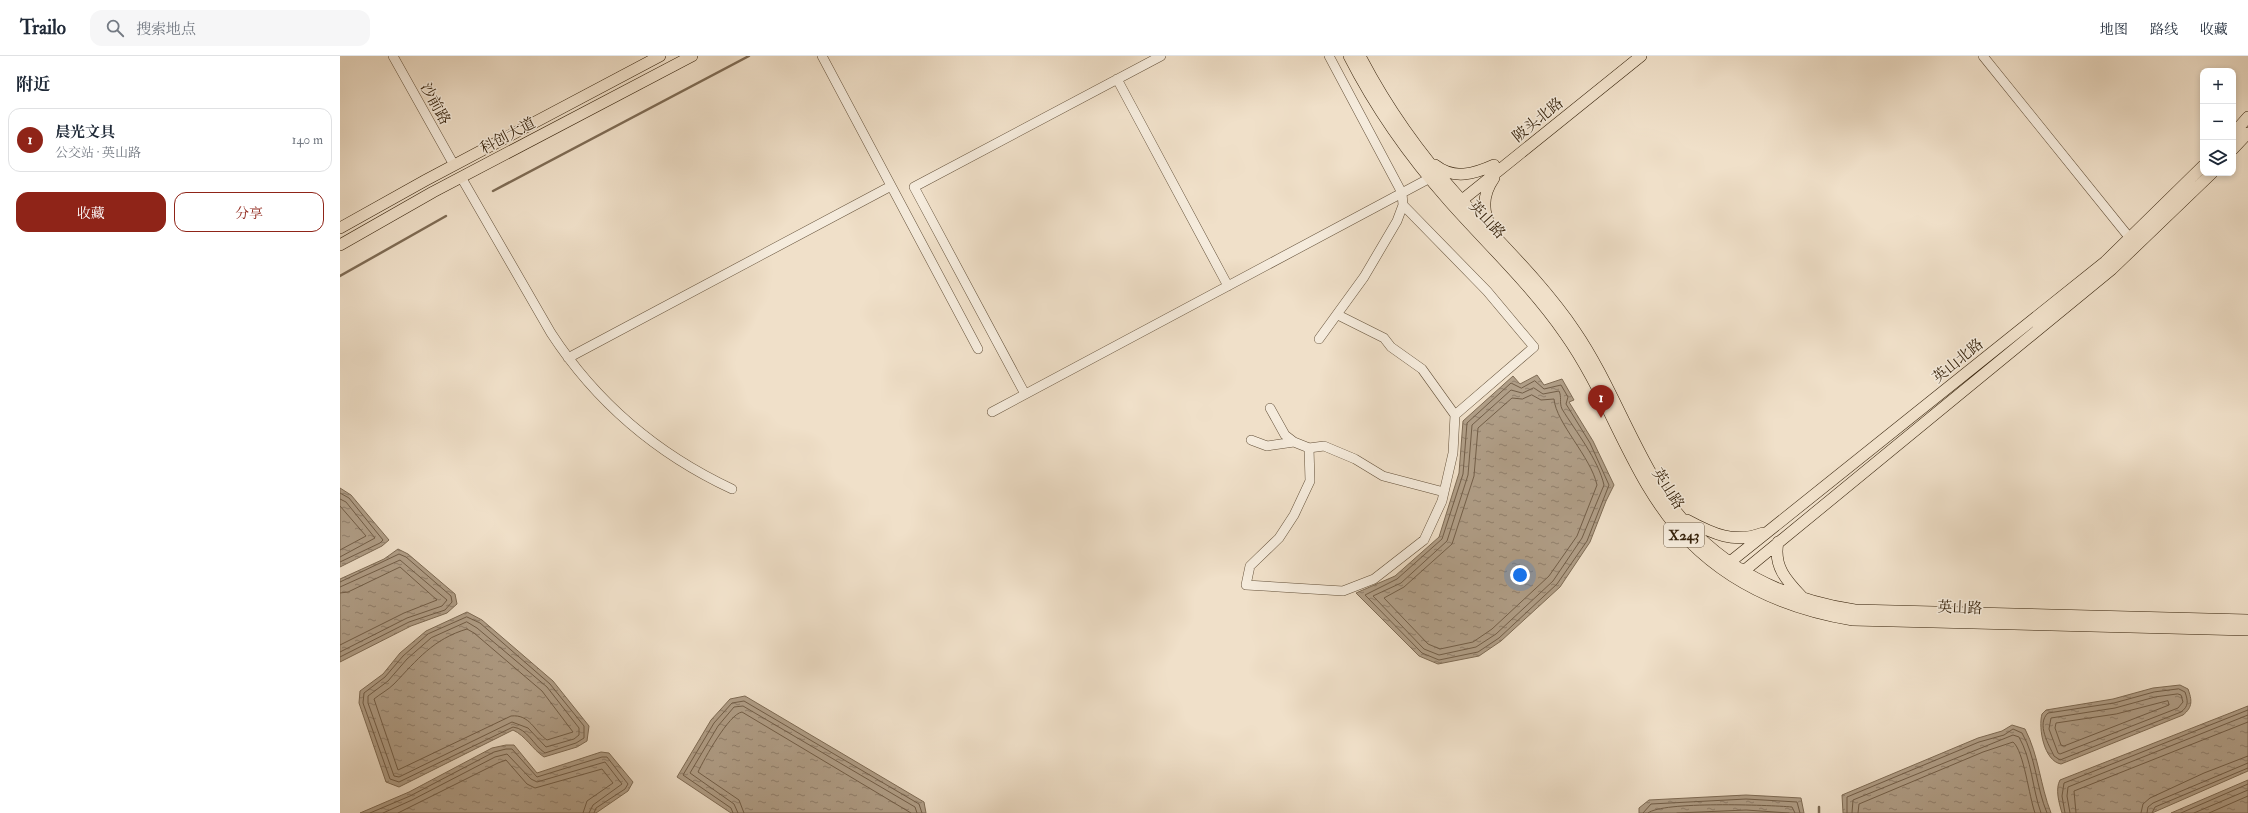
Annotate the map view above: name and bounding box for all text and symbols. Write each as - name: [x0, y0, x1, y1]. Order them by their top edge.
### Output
- search box: [90, 10, 370, 46]
- text: Trailo: [20, 16, 66, 40]
- icon: search: [104, 17, 126, 39]
- text: 搜索地点: [136, 20, 196, 39]
- text: 地图: [2100, 21, 2128, 38]
- text: 路线: [2150, 21, 2178, 38]
- text: 收藏: [2200, 21, 2228, 38]
- map controls: [2200, 68, 2236, 176]
- button: +: [2200, 68, 2236, 104]
- text: 附近: [16, 74, 50, 95]
- street label: 沙前路: [416, 80, 454, 128]
- street label: 陂头北路: [1509, 94, 1567, 146]
- button: −: [2200, 104, 2236, 140]
- street label: 科创大道: [477, 114, 539, 158]
- text: 晨光文具: [55, 123, 115, 142]
- text: 1: [28, 132, 32, 148]
- text: 140 m: [292, 132, 323, 148]
- button: layers: [2200, 140, 2236, 176]
- text: 公交站 · 英山路: [55, 145, 141, 161]
- button: 收藏: [16, 192, 166, 232]
- button: 分享: [174, 192, 324, 232]
- street label: 英山路: [1465, 197, 1509, 243]
- street label: 英山北路: [1929, 335, 1987, 387]
- pin: 1: [1588, 385, 1614, 418]
- street label: 英山路: [1648, 465, 1688, 513]
- road number: X243: [1664, 523, 1704, 547]
- your location: [1510, 565, 1530, 585]
- street label: 英山路: [1937, 598, 1983, 618]

